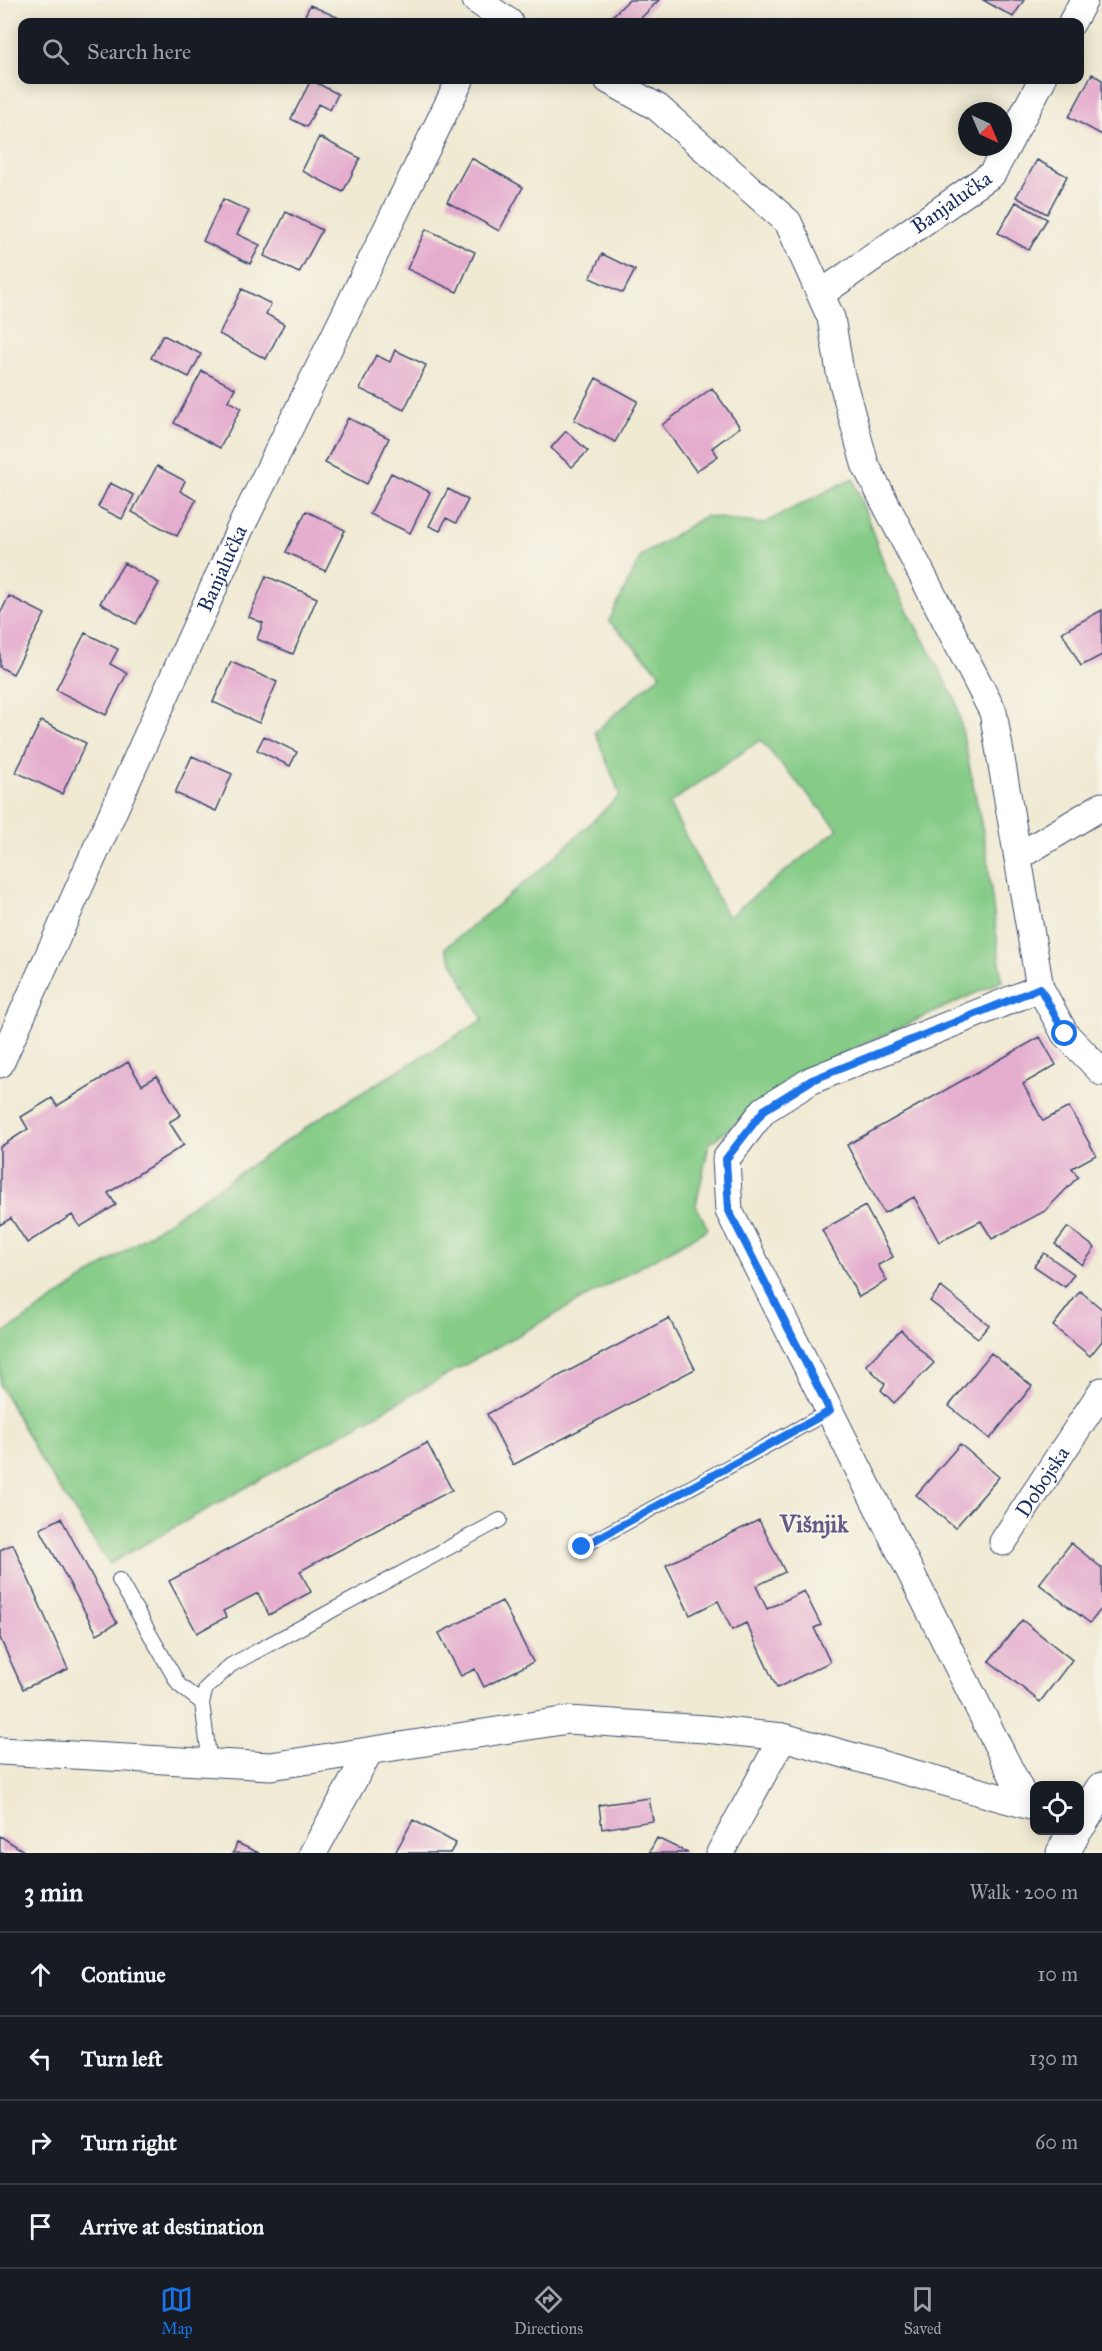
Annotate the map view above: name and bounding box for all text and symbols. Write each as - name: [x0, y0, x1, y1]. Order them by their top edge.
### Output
- search box: [18, 18, 1084, 84]
- icon: search: [39, 35, 72, 68]
- text: Search here: [87, 38, 191, 65]
- north arrow: [958, 102, 1012, 156]
- street label: Banjalučka: [906, 165, 997, 240]
- street label: Banjalučka: [191, 521, 253, 616]
- route start: [1051, 1020, 1077, 1046]
- street label: Dobojska: [1010, 1441, 1075, 1522]
- district label: Višnjik: [779, 1509, 849, 1539]
- route end: [568, 1533, 594, 1559]
- map controls: [1030, 1781, 1084, 1835]
- button: locate: [1030, 1781, 1084, 1835]
- text: 3 min: [24, 1876, 83, 1908]
- text: Walk · 200 m: [970, 1880, 1078, 1904]
- icon: ahead: [24, 1958, 57, 1991]
- text: Continue: [81, 1961, 166, 1988]
- text: 10 m: [1037, 1962, 1078, 1986]
- icon: left: [24, 2042, 57, 2075]
- text: Turn left: [81, 2045, 163, 2072]
- text: 130 m: [1029, 2046, 1078, 2070]
- icon: right: [24, 2126, 57, 2159]
- text: Turn right: [81, 2129, 177, 2156]
- text: 60 m: [1035, 2130, 1078, 2154]
- icon: arrive: [24, 2210, 57, 2243]
- text: Arrive at destination: [81, 2213, 264, 2240]
- tab: Map: [160, 2283, 193, 2338]
- tab: Directions: [514, 2283, 583, 2338]
- tab: Saved: [904, 2283, 942, 2338]

